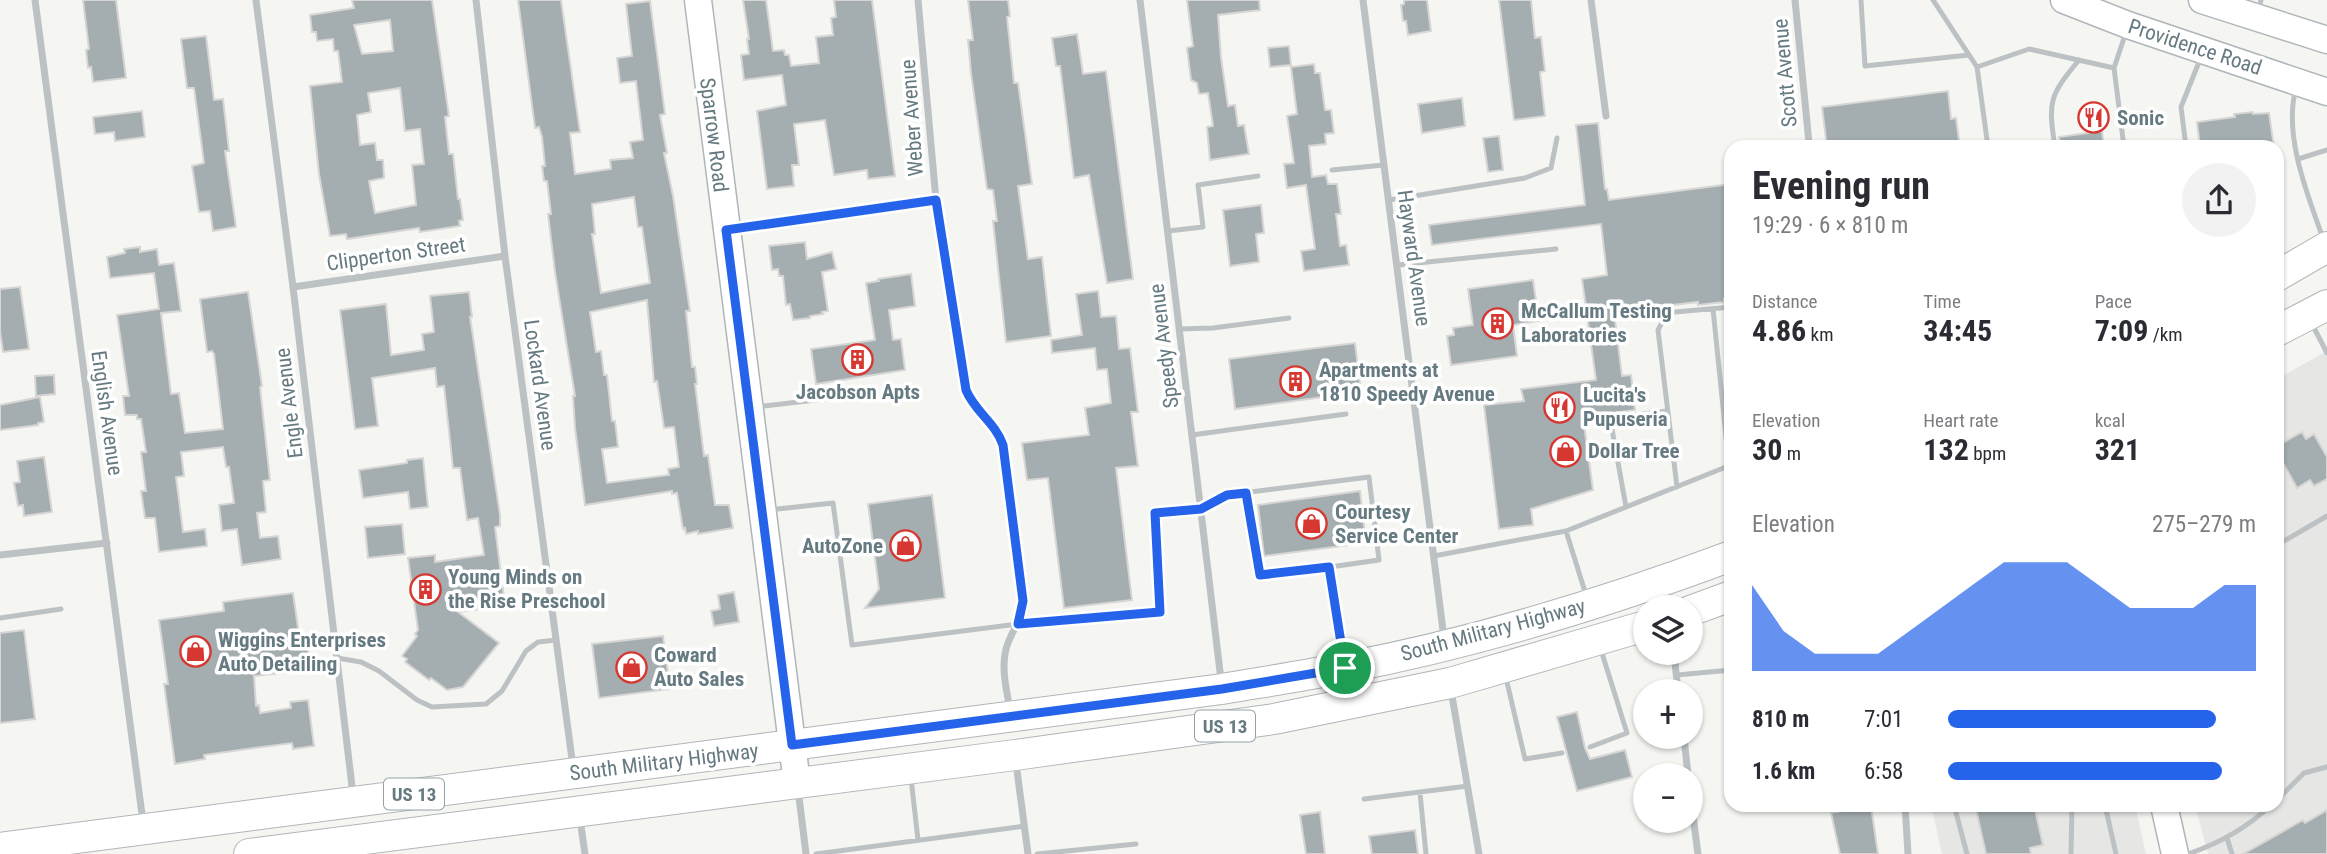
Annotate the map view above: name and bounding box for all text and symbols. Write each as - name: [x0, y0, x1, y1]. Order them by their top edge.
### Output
- street label: Providence Road: [2125, 14, 2265, 80]
- street label: Scott Avenue: [1768, 18, 1802, 128]
- street label: Weber Avenue: [896, 58, 928, 177]
- street label: Sparrow Road: [695, 76, 733, 194]
- restaurant icon: Sonic: [2077, 101, 2111, 135]
- place label: Sonic: [2117, 106, 2164, 130]
- button: share: [2182, 163, 2256, 237]
- text: Evening run: [1752, 164, 1930, 208]
- street label: Hayward Avenue: [1393, 188, 1435, 328]
- text: 19:29 · 6 × 810 m: [1752, 212, 1908, 239]
- street label: Clipperton Street: [325, 232, 467, 276]
- street label: Speedy Avenue: [1144, 282, 1184, 410]
- text: Distance: [1752, 290, 1817, 313]
- text: Time: [1923, 290, 1961, 313]
- text: Pace: [2095, 290, 2132, 313]
- place label: McCallum Testing Laboratories: [1521, 299, 1672, 347]
- building icon: McCallum Testing Laboratories: [1481, 306, 1515, 340]
- text: 4.86: [1752, 313, 1806, 348]
- text: 34:45: [1923, 313, 1992, 348]
- text: 7:09: [2095, 313, 2148, 348]
- street label: Lockard Avenue: [519, 318, 561, 452]
- text: km: [1806, 323, 1833, 346]
- text: /km: [2148, 323, 2183, 346]
- building icon: Jacobson Apts: [841, 343, 875, 377]
- street label: Engle Avenue: [270, 346, 308, 460]
- street label: English Avenue: [86, 349, 128, 477]
- place label: Apartments at 1810 Speedy Avenue: [1319, 358, 1495, 406]
- building icon: Apartments at 1810 Speedy Avenue: [1279, 365, 1313, 399]
- place label: Jacobson Apts: [796, 380, 920, 404]
- place label: Lucita's Pupuseria: [1583, 383, 1668, 431]
- restaurant icon: Lucita's Pupuseria: [1543, 390, 1577, 424]
- text: Elevation: [1752, 409, 1820, 432]
- text: Heart rate: [1923, 409, 1998, 432]
- text: kcal: [2095, 409, 2125, 432]
- text: 30: [1752, 432, 1782, 467]
- text: 132: [1923, 432, 1969, 467]
- text: 321: [2095, 432, 2140, 467]
- shop icon: Dollar Tree: [1548, 434, 1582, 468]
- place label: Dollar Tree: [1588, 439, 1680, 463]
- text: m: [1782, 442, 1801, 465]
- text: bpm: [1969, 442, 2006, 465]
- place label: Courtesy Service Center: [1335, 500, 1459, 548]
- shop icon: Courtesy Service Center: [1295, 507, 1329, 541]
- text: Elevation: [1752, 511, 1835, 538]
- text: 275–279 m: [2152, 511, 2256, 538]
- shop icon: AutoZone: [889, 529, 923, 563]
- place label: AutoZone: [802, 534, 883, 558]
- place label: Young Minds on the Rise Preschool: [448, 565, 605, 613]
- building icon: Young Minds on the Rise Preschool: [408, 572, 442, 606]
- street label: South Military Highway: [1398, 594, 1588, 666]
- map controls: [1633, 595, 1703, 833]
- button: layers: [1633, 595, 1703, 665]
- place label: Wiggins Enterprises Auto Detailing: [218, 628, 386, 676]
- shop icon: Wiggins Enterprises Auto Detailing: [178, 635, 212, 669]
- pin: [1315, 638, 1375, 698]
- place label: Coward Auto Sales: [654, 643, 744, 691]
- icon: arrive: [1326, 649, 1364, 687]
- shop icon: Coward Auto Sales: [614, 650, 648, 684]
- button: +: [1633, 679, 1703, 749]
- text: 810 m: [1752, 706, 1809, 733]
- text: 7:01: [1864, 706, 1903, 733]
- road number: US 13: [1195, 710, 1255, 741]
- street label: South Military Highway: [568, 738, 760, 785]
- text: 1.6 km: [1752, 758, 1815, 785]
- text: 6:58: [1864, 758, 1903, 785]
- button: −: [1633, 763, 1703, 833]
- road number: US 13: [384, 778, 444, 810]

